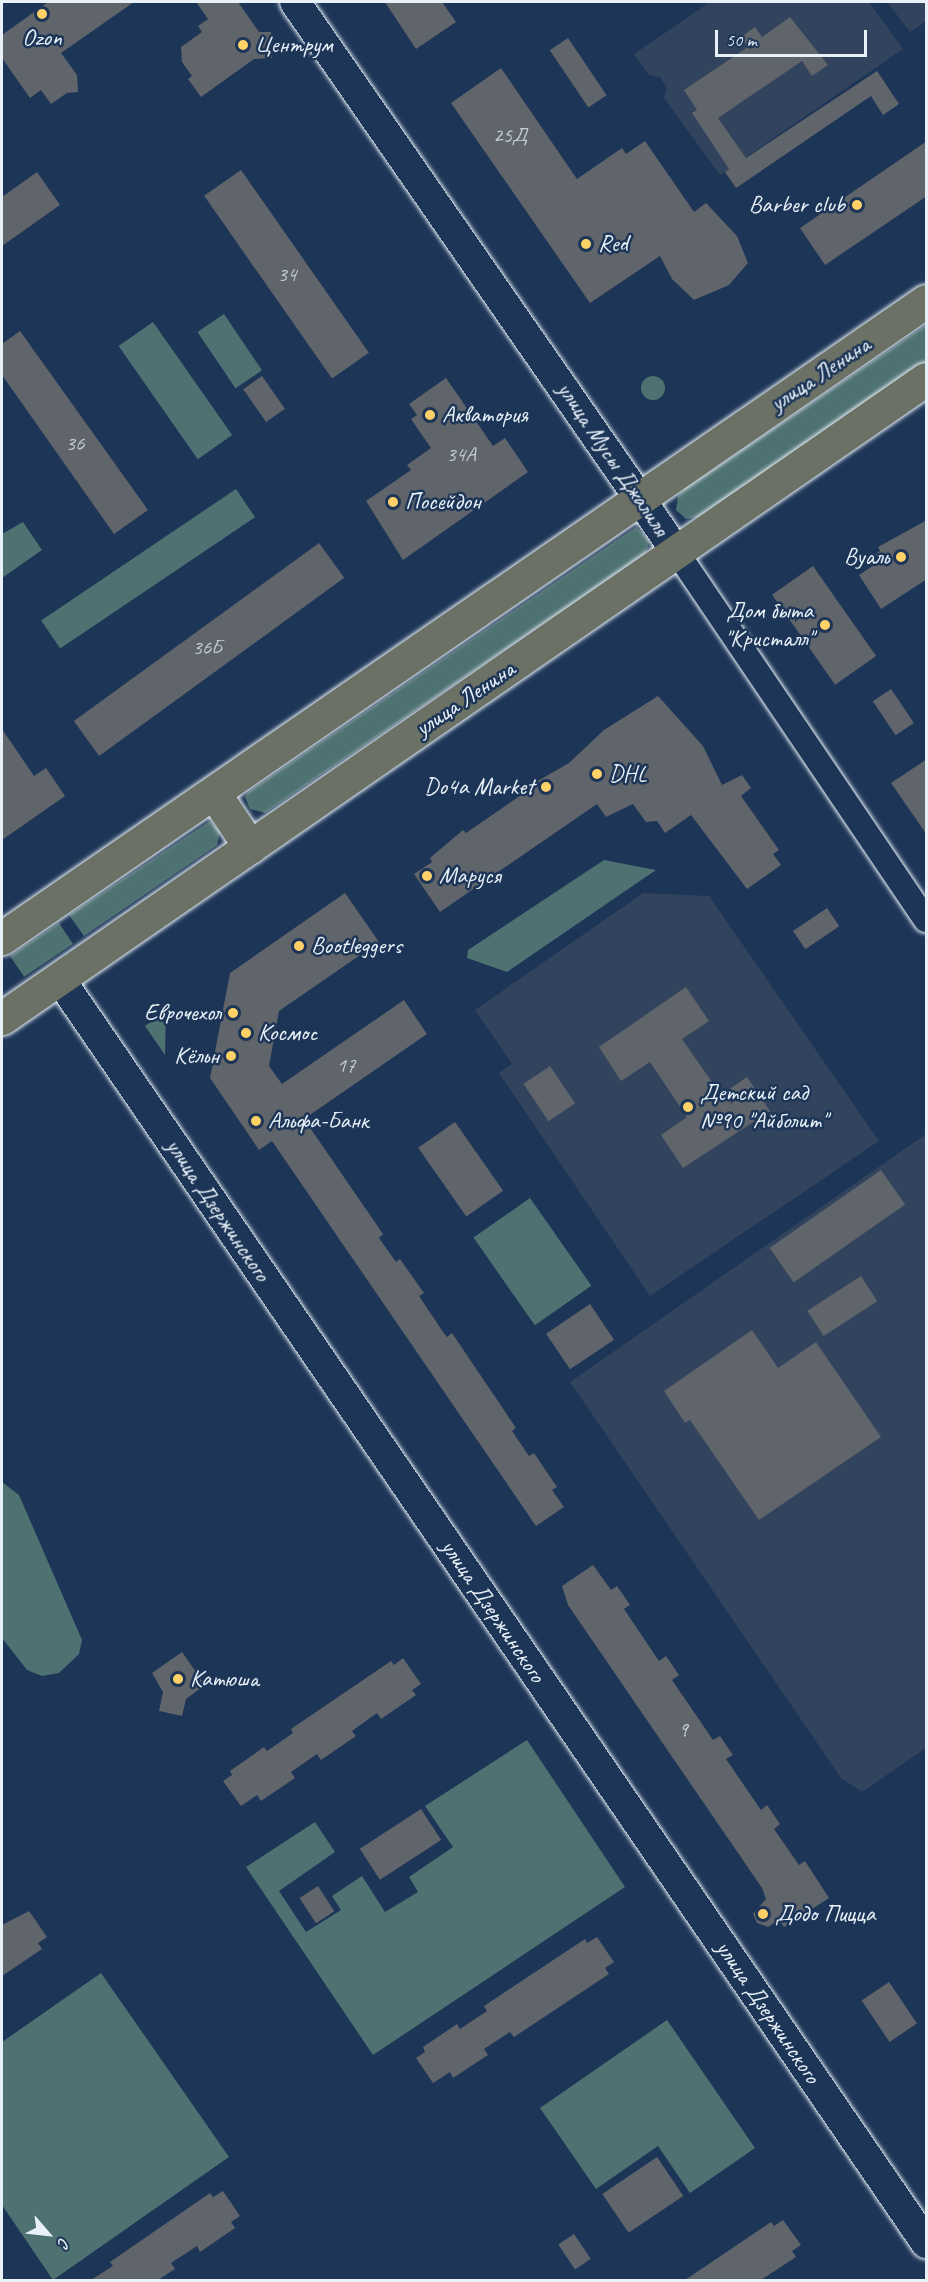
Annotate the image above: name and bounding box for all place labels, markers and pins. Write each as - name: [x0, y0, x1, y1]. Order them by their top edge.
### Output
- marker: Ozon: [35, 7, 49, 21]
- place label: Ozon: [22, 24, 62, 52]
- place label: Центрум: [255, 31, 333, 59]
- marker: Центрум: [236, 38, 250, 52]
- place label: Barber club: [749, 191, 845, 219]
- marker: Barber club: [850, 198, 864, 212]
- place label: Red: [598, 230, 628, 258]
- marker: Red: [579, 237, 593, 251]
- place label: Акватория: [442, 401, 528, 429]
- marker: Акватория: [423, 408, 437, 422]
- place label: Посейдон: [405, 488, 481, 516]
- marker: Посейдон: [386, 495, 400, 509]
- place label: Вуаль: [844, 543, 889, 571]
- marker: Вуаль: [894, 550, 908, 564]
- place label: Дом быта "Кристалл": [725, 597, 813, 653]
- marker: Дом быта "Кристалл": [818, 618, 832, 632]
- place label: DHL: [609, 760, 647, 788]
- marker: DHL: [590, 767, 604, 781]
- place label: Do4a Market: [423, 773, 534, 801]
- marker: Do4a Market: [539, 780, 553, 794]
- place label: Маруся: [439, 862, 501, 890]
- marker: Маруся: [420, 869, 434, 883]
- place label: Bootleggers: [311, 932, 402, 960]
- marker: Bootleggers: [292, 939, 306, 953]
- place label: Еврочехол: [144, 999, 221, 1027]
- marker: Еврочехол: [226, 1006, 240, 1020]
- place label: Космос: [258, 1019, 317, 1047]
- marker: Космос: [239, 1026, 253, 1040]
- place label: Кёльн: [174, 1042, 219, 1070]
- marker: Кёльн: [224, 1049, 238, 1063]
- place label: Детский сад №90 "Айболит": [700, 1079, 827, 1135]
- marker: Детский сад №90 "Айболит": [681, 1100, 695, 1114]
- place label: Альфа-Банк: [268, 1107, 369, 1135]
- marker: Альфа-Банк: [249, 1114, 263, 1128]
- place label: Катюша: [190, 1665, 258, 1693]
- marker: Катюша: [171, 1672, 185, 1686]
- place label: Додо Пицца: [775, 1900, 875, 1928]
- marker: Додо Пицца: [756, 1907, 770, 1921]

